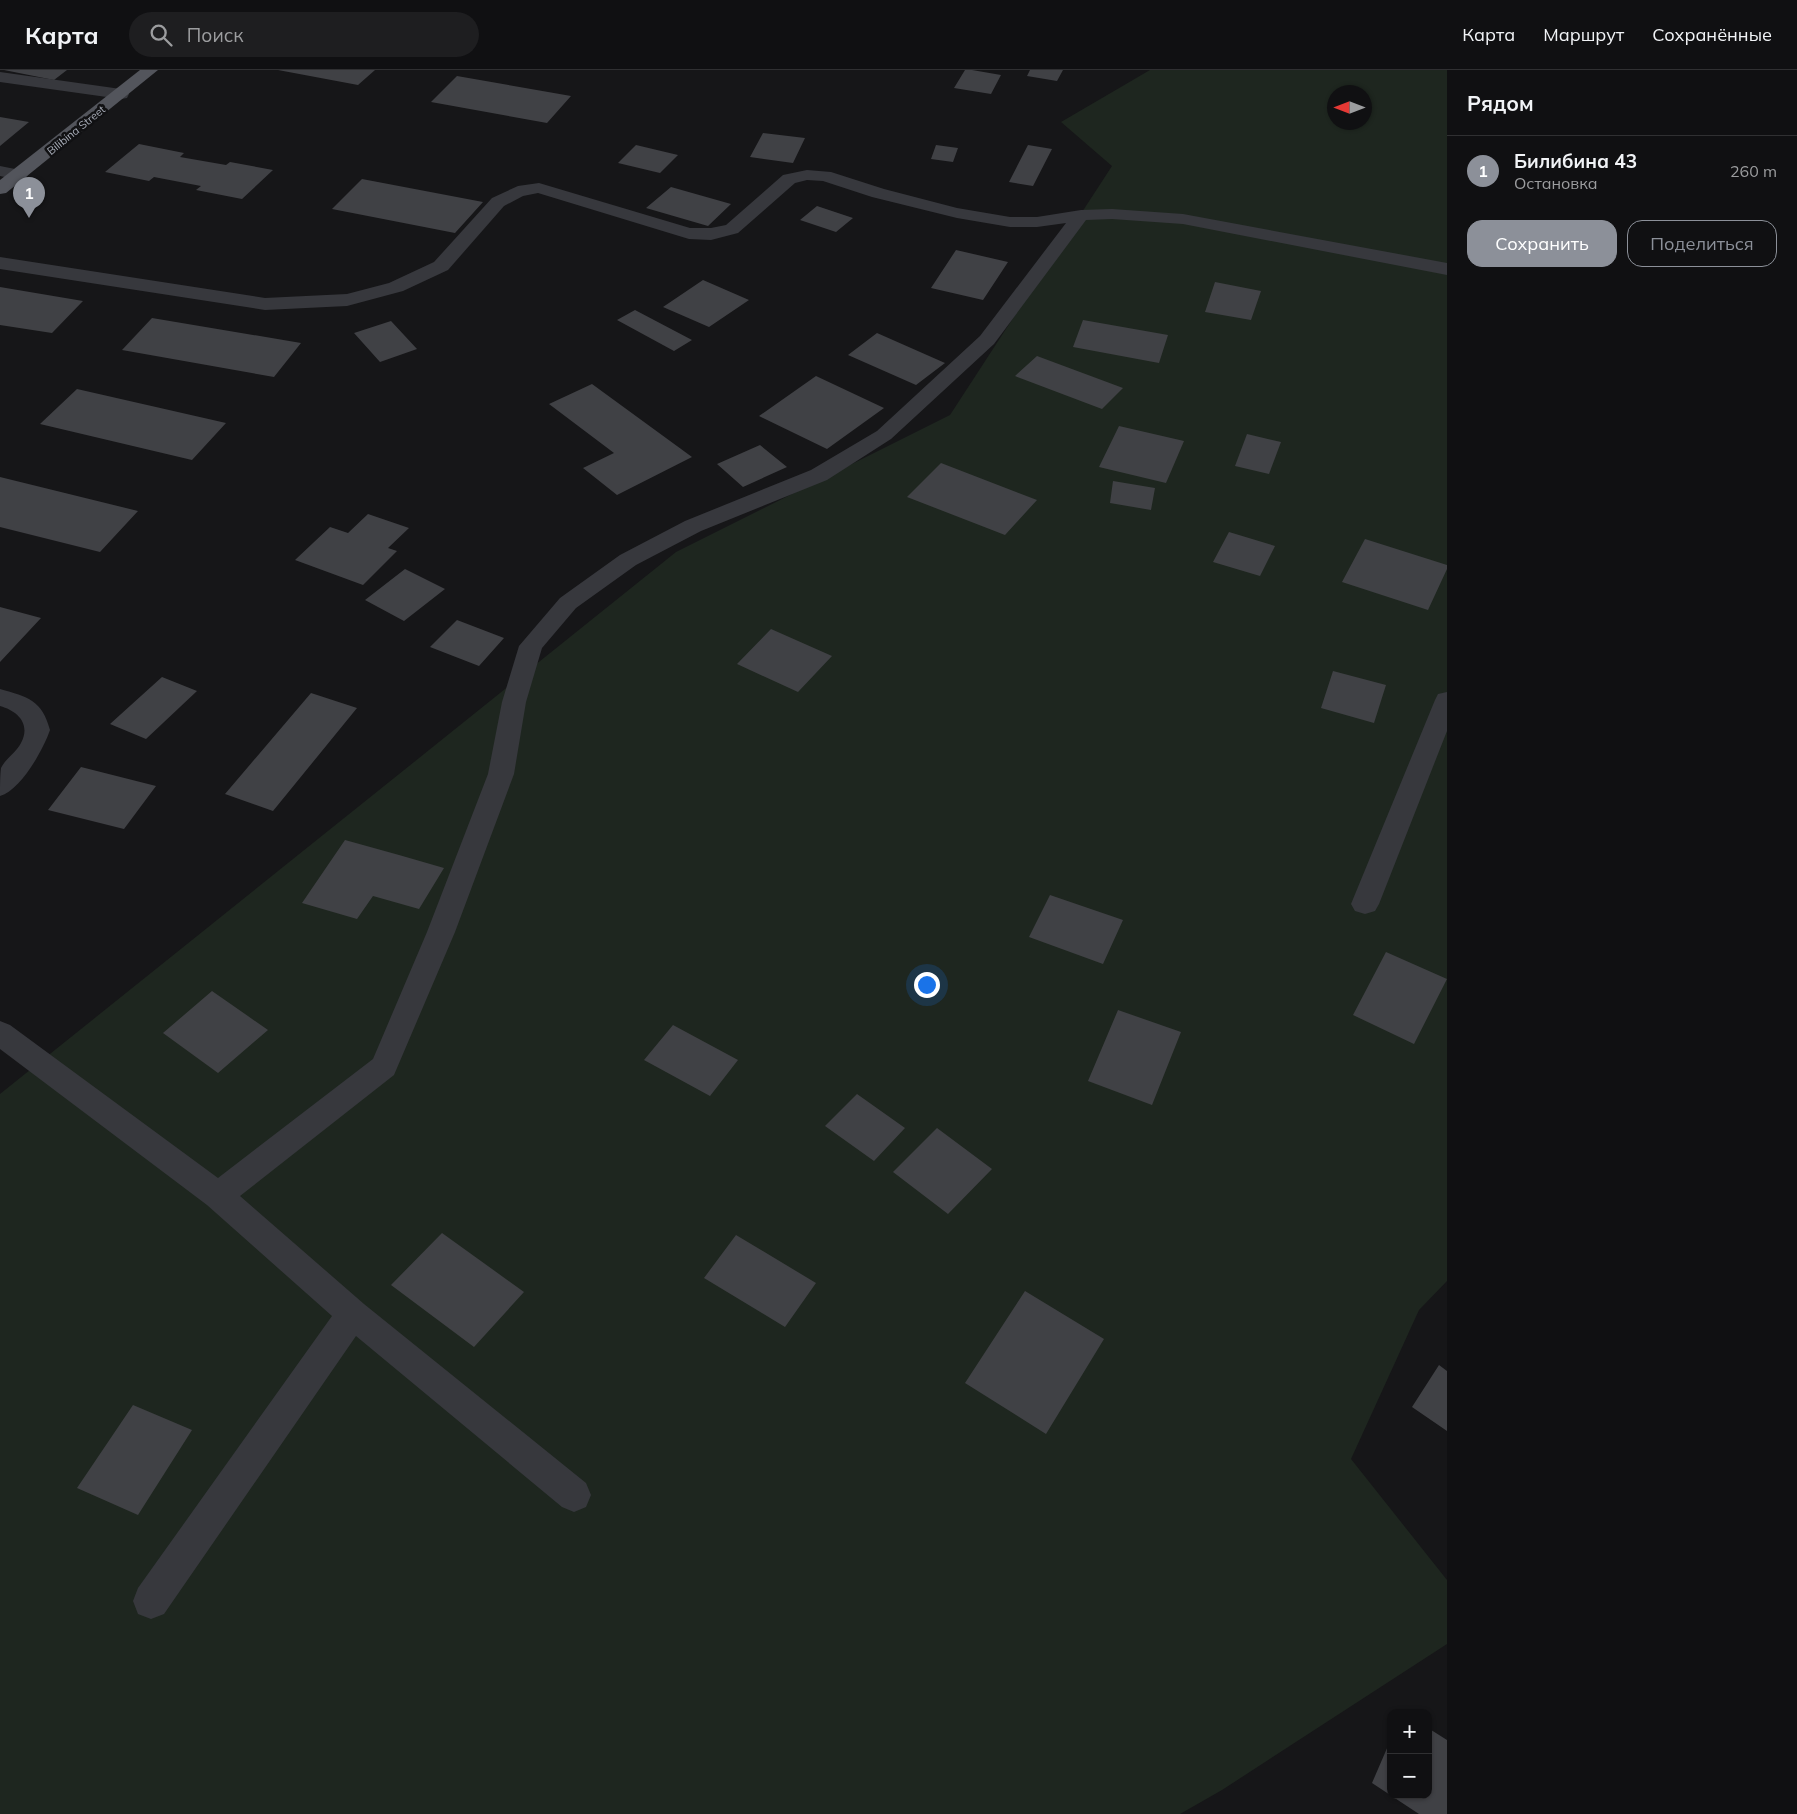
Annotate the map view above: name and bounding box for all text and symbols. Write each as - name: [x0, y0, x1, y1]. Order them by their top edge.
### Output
- search box: [129, 12, 479, 57]
- text: Карта: [25, 20, 99, 50]
- icon: search: [147, 21, 175, 49]
- text: Поиск: [187, 23, 244, 47]
- text: Карта: [1462, 23, 1515, 46]
- text: Маршрут: [1543, 23, 1624, 46]
- text: Сохранённые: [1652, 23, 1772, 46]
- north arrow: [1327, 85, 1372, 130]
- text: Рядом: [1467, 90, 1534, 116]
- street label: Bilibina Street: [44, 102, 108, 158]
- text: Билибина 43: [1514, 149, 1637, 173]
- text: 1: [1478, 161, 1488, 181]
- text: 260 m: [1730, 161, 1777, 181]
- text: Остановка: [1514, 173, 1598, 193]
- pin: 1: [13, 177, 45, 218]
- button: Сохранить: [1467, 220, 1617, 267]
- button: Поделиться: [1627, 220, 1777, 267]
- your location: [914, 972, 940, 998]
- map controls: [1387, 1709, 1432, 1799]
- button: +: [1387, 1709, 1432, 1754]
- button: −: [1387, 1754, 1432, 1799]

